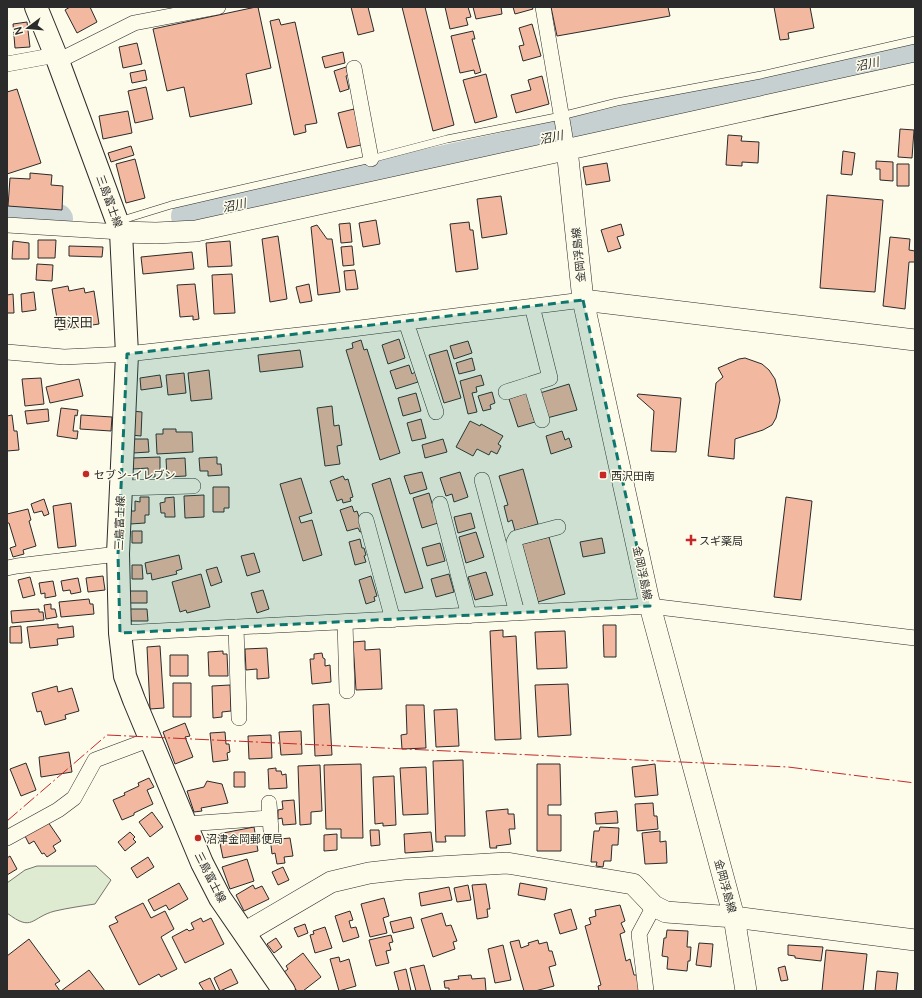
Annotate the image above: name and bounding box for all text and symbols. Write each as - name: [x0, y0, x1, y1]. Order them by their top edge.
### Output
- north arrow: [8, 8, 48, 48]
- text: N: [10, 25, 26, 37]
- water label: 沼川: [853, 53, 883, 75]
- water label: 沼川: [537, 126, 566, 148]
- street label: 三島富士線: [94, 173, 126, 229]
- water label: 沼川: [220, 194, 249, 216]
- street label: 金岡浮島線: [568, 227, 588, 283]
- district label: 西沢田: [53, 313, 93, 331]
- place label: セブン-イレブン: [94, 467, 176, 482]
- place label: 西沢田南: [611, 468, 655, 483]
- marker: セブン-イレブン: [81, 469, 91, 479]
- marker: 西沢田南: [598, 470, 608, 480]
- street label: 三島富士線: [111, 495, 127, 551]
- place label: スギ薬局: [699, 533, 743, 548]
- marker: スギ薬局: [686, 535, 696, 545]
- street label: 金岡浮島線: [630, 545, 656, 601]
- place label: 沼津金岡郵便局: [206, 831, 283, 846]
- marker: 沼津金岡郵便局: [193, 833, 203, 843]
- street label: 三島富士線: [192, 849, 230, 905]
- street label: 金岡浮島線: [712, 857, 740, 915]

